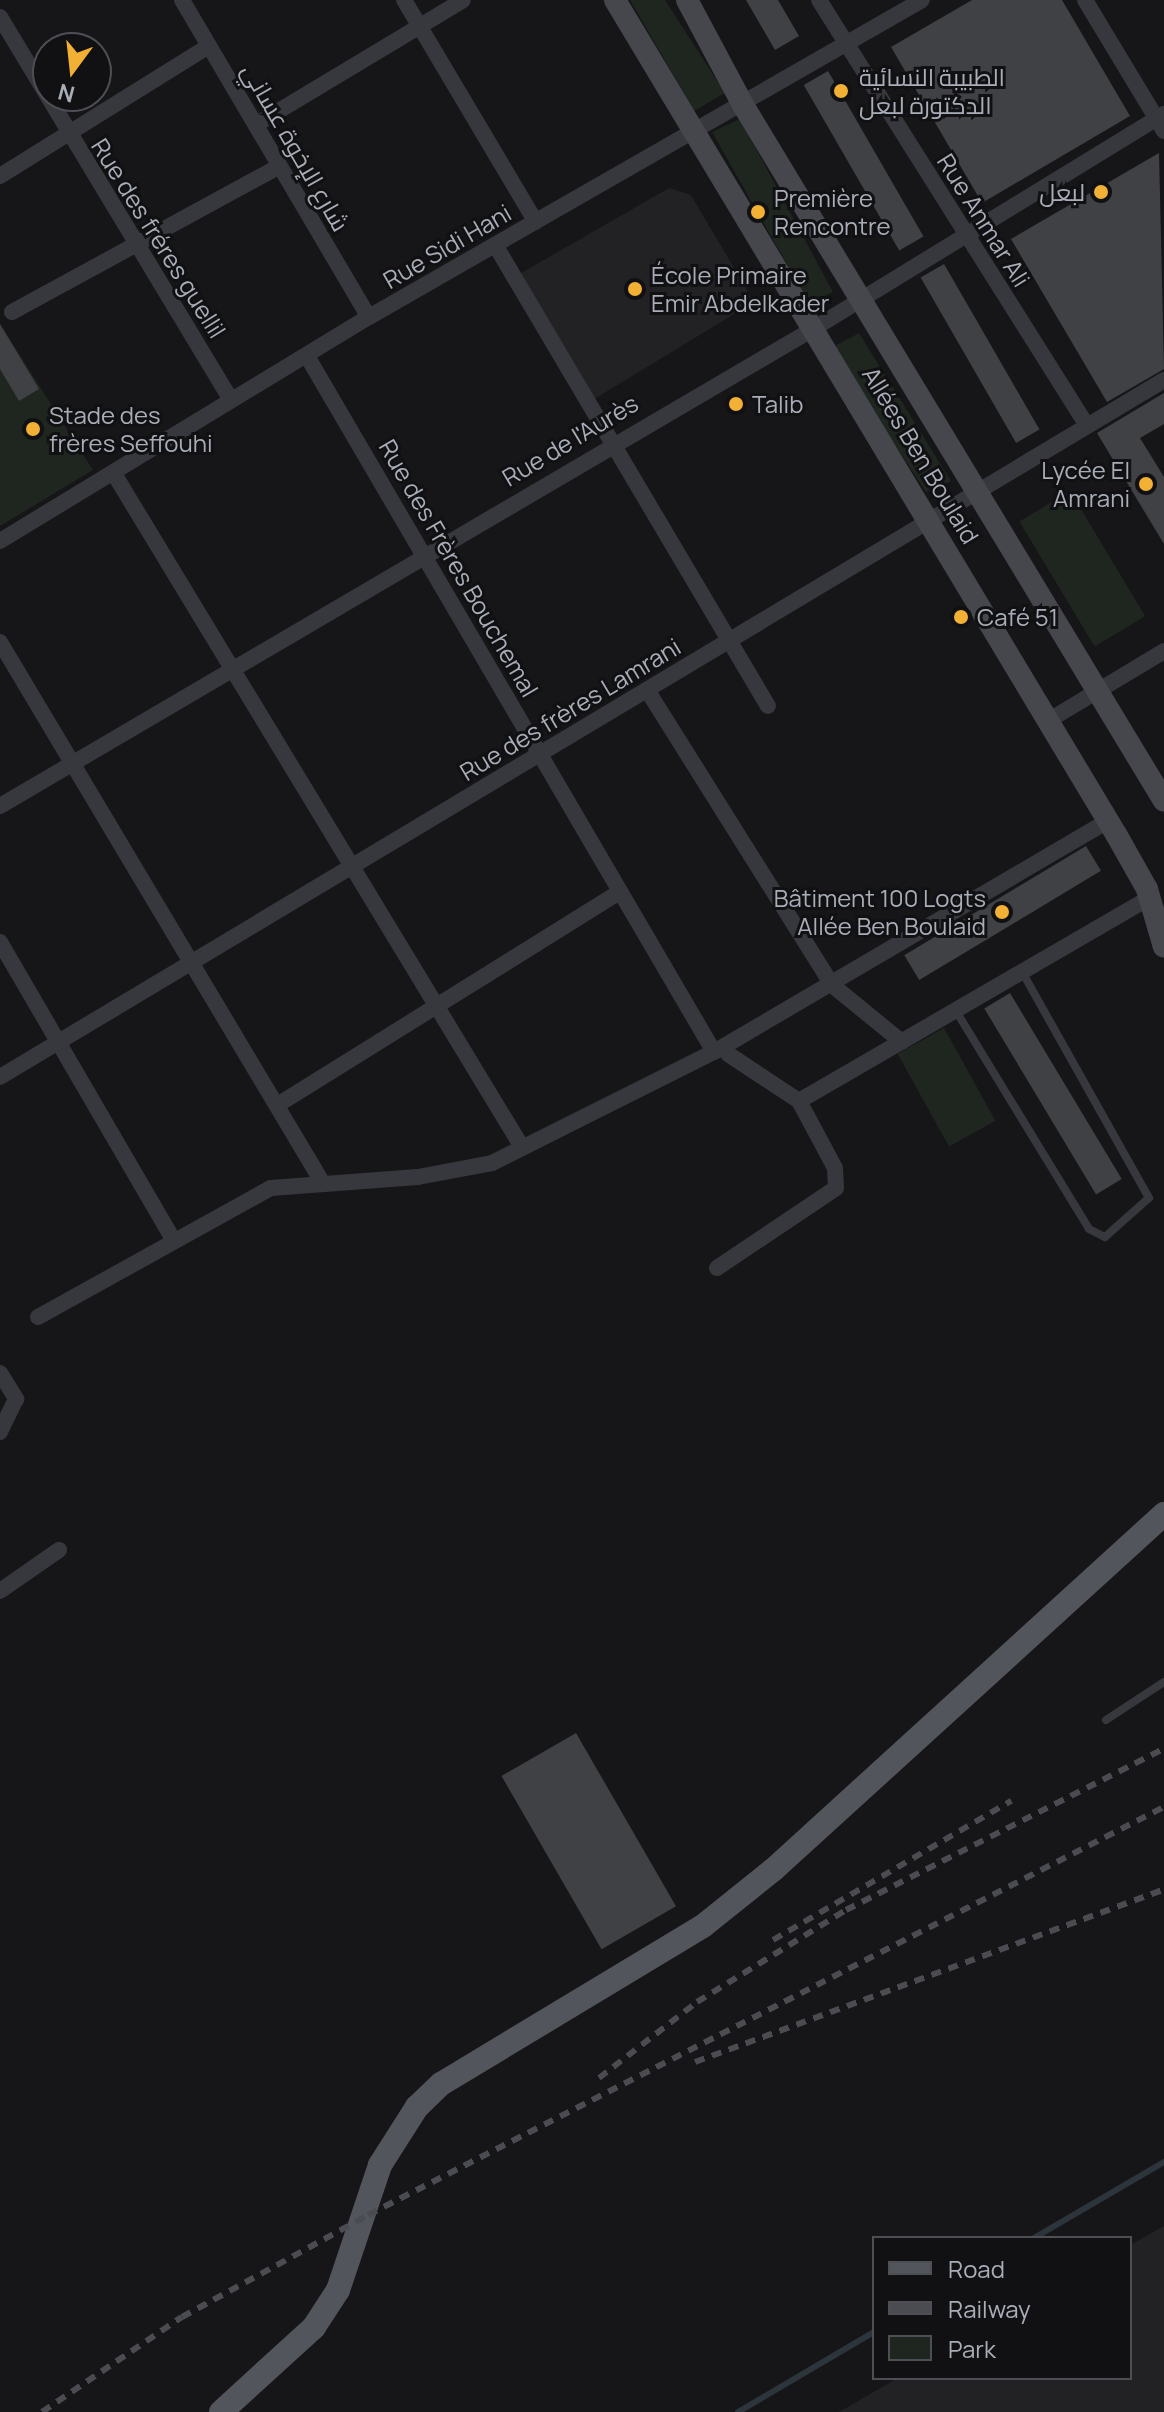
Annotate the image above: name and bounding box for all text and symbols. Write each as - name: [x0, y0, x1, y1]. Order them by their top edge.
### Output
- north arrow: [32, 32, 112, 112]
- street label: شارع الإخوة عساني: [236, 58, 356, 236]
- place label: الطبيبة النسائية الدكتورة لبعل: [859, 63, 1005, 119]
- text: N: [55, 77, 78, 110]
- marker: الطبيبة النسائية الدكتورة لبعل: [830, 80, 852, 102]
- street label: Rue des fréres guellil: [86, 133, 232, 343]
- street label: Rue Anmar Ali: [932, 148, 1036, 292]
- place label: لبعل: [1039, 178, 1085, 206]
- marker: لبعل: [1092, 183, 1110, 201]
- place label: Première Rencontre: [774, 184, 890, 240]
- street label: Rue Sidi Hani: [378, 198, 516, 294]
- marker: Première Rencontre: [749, 203, 767, 221]
- place label: École Primaire Emir Abdelkader: [651, 261, 829, 317]
- marker: École Primaire Emir Abdelkader: [626, 280, 644, 298]
- street label: Allées Ben Boulaid: [857, 361, 985, 549]
- street label: Rue de l'Aurès: [497, 388, 643, 492]
- place label: Talib: [752, 390, 803, 418]
- marker: Talib: [727, 395, 745, 413]
- place label: Stade des frères Seffouhi: [49, 401, 213, 457]
- marker: Stade des frères Seffouhi: [24, 420, 42, 438]
- street label: Rue des Frères Bouchemal: [373, 434, 545, 702]
- place label: Lycée El Amrani: [1041, 456, 1130, 512]
- marker: Lycée El Amrani: [1137, 475, 1155, 493]
- place label: Café 51: [977, 603, 1058, 631]
- marker: Café 51: [952, 608, 970, 626]
- street label: Rue des frères Lamrani: [454, 632, 686, 786]
- place label: Bâtiment 100 Logts Allée Ben Boulaid: [774, 884, 986, 940]
- marker: Bâtiment 100 Logts Allée Ben Boulaid: [993, 903, 1011, 921]
- legend: [872, 2236, 1132, 2380]
- text: Road: [948, 2252, 1005, 2285]
- text: Railway: [948, 2292, 1031, 2325]
- text: Park: [948, 2332, 996, 2365]

